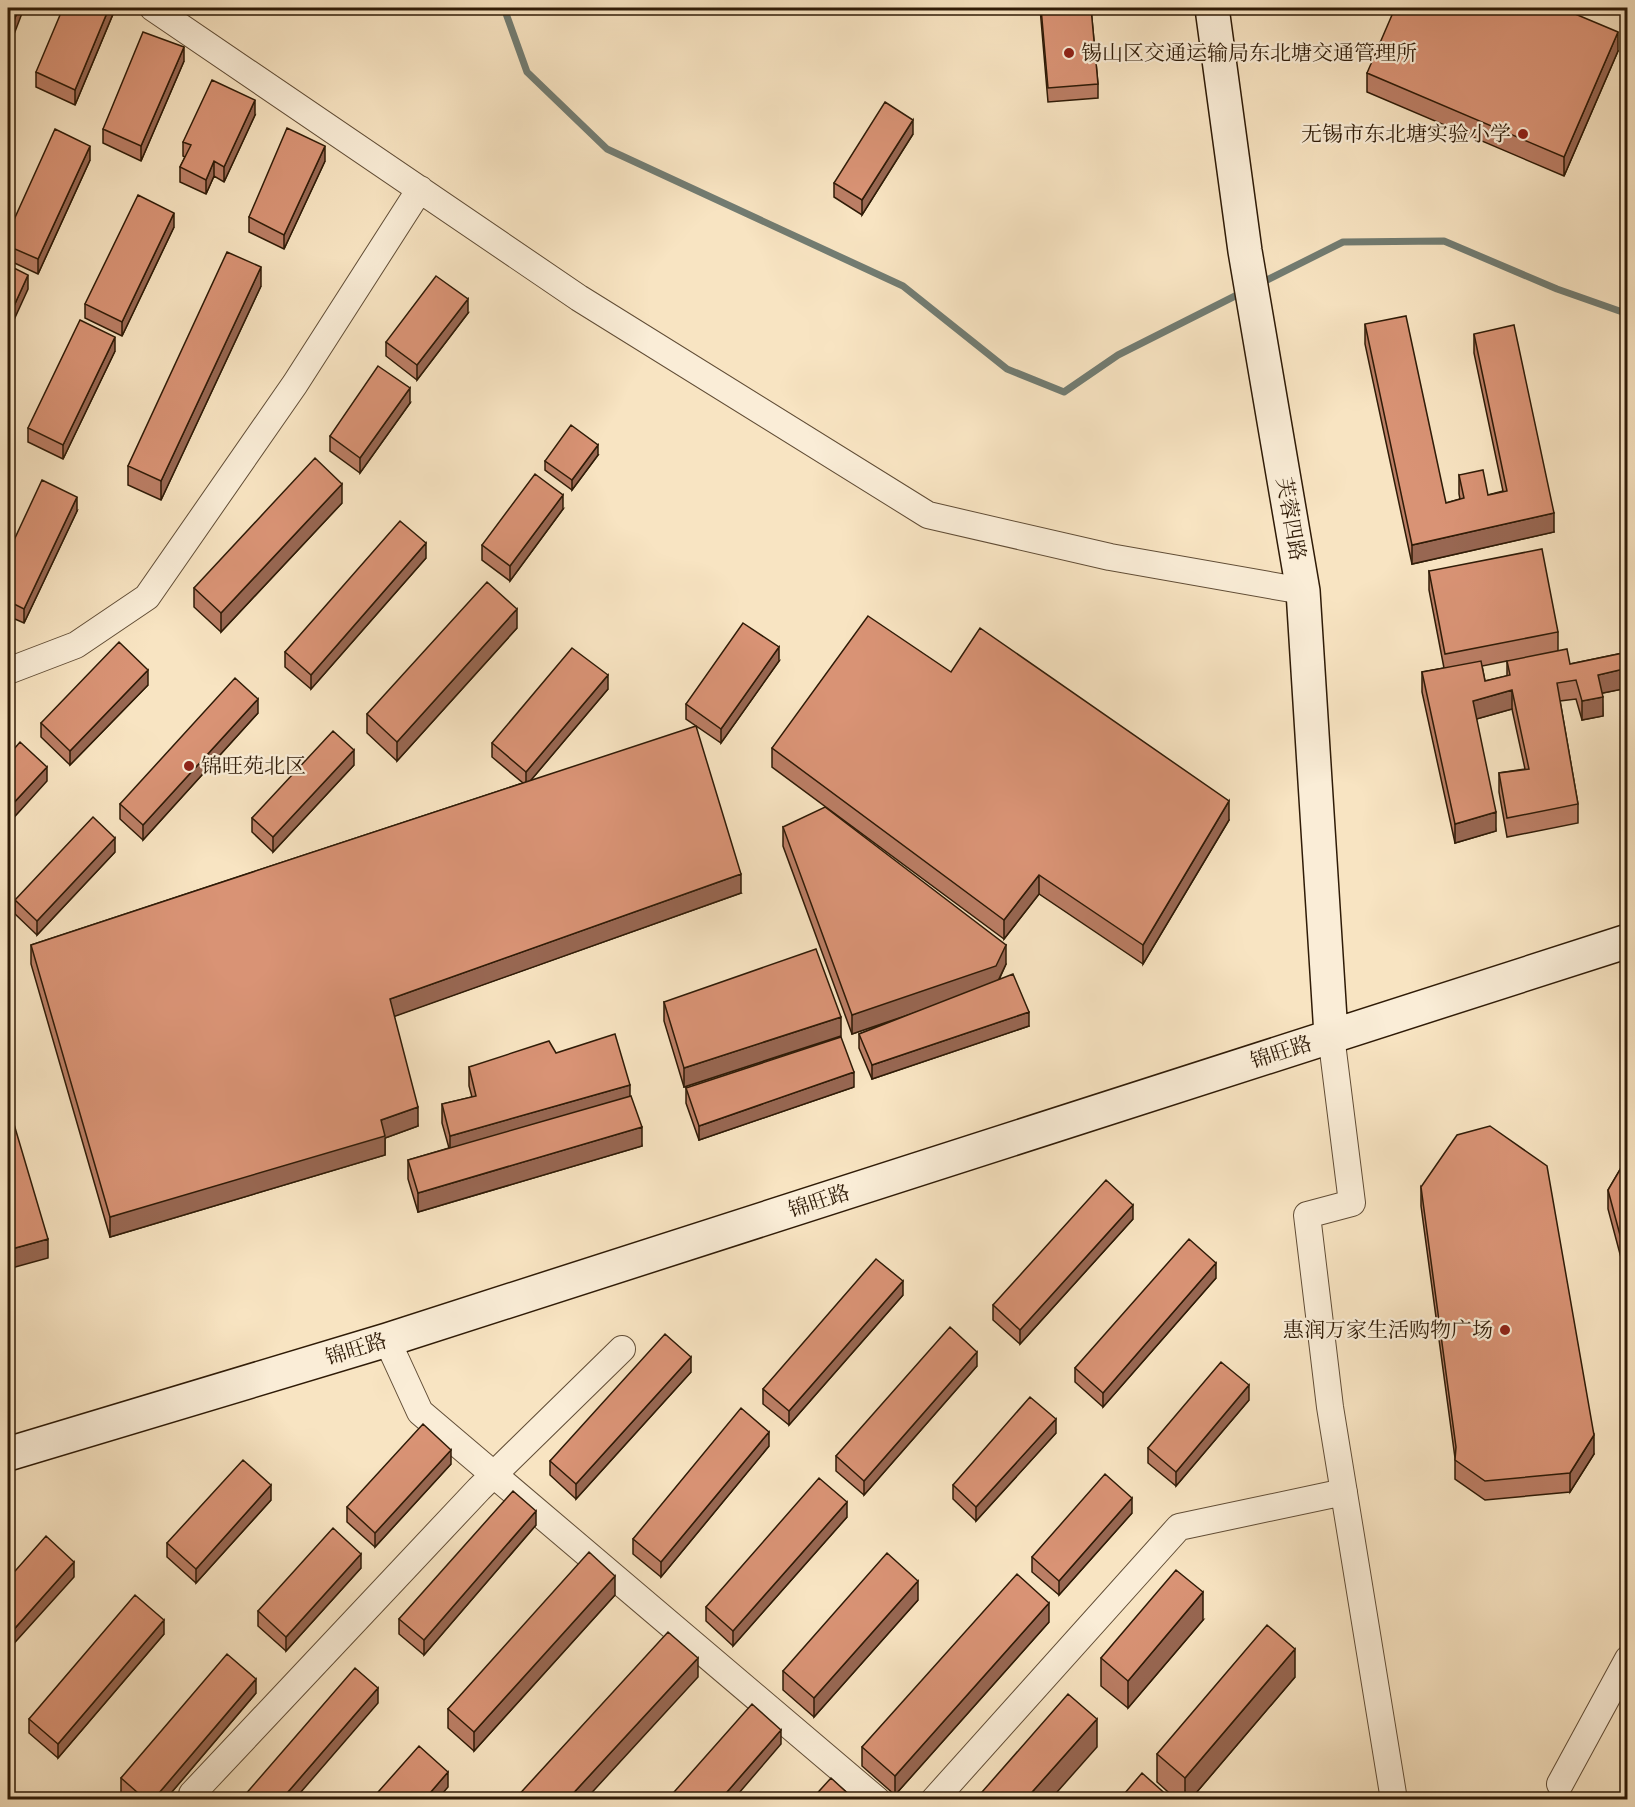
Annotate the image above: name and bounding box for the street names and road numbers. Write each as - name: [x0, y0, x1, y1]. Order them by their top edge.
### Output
- street label: 芙蓉四路: [1269, 476, 1310, 563]
- street label: 锦旺路: [1247, 1031, 1316, 1076]
- street label: 锦旺路: [785, 1180, 854, 1225]
- street label: 锦旺路: [322, 1328, 391, 1373]

